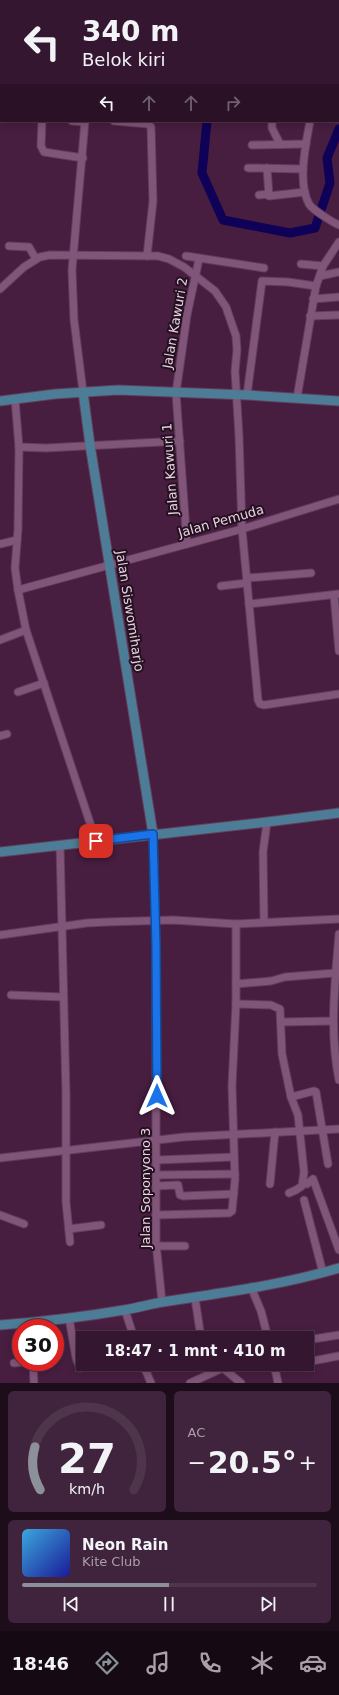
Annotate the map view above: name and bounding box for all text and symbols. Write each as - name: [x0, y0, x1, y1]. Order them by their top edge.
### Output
- text: 340 m: [82, 15, 179, 48]
- icon: left: [16, 16, 68, 68]
- text: Belok kiri: [82, 49, 165, 70]
- icon: left: [96, 92, 118, 114]
- icon: ahead: [138, 92, 160, 114]
- icon: ahead: [180, 92, 202, 114]
- icon: right: [222, 92, 244, 114]
- street label: Jalan Kawuri 2: [159, 276, 190, 371]
- street label: Jalan Kawuri 1: [159, 422, 181, 517]
- street label: Jalan Pemuda: [176, 502, 265, 541]
- street label: Jalan Siswomiharjo: [113, 548, 147, 673]
- pin: [79, 824, 113, 858]
- icon: arrive: [85, 830, 107, 852]
- position arrow: [136, 1075, 178, 1117]
- street label: Jalan Soponyono 3: [138, 1128, 153, 1249]
- speed limit sign: 30: [12, 1319, 64, 1371]
- text: 18:47 · 1 mnt · 410 m: [104, 1342, 286, 1360]
- text: AC: [188, 1425, 205, 1440]
- text: 27: [58, 1433, 116, 1482]
- text: 20.5°: [208, 1445, 297, 1480]
- text: −: [188, 1450, 206, 1475]
- text: +: [299, 1450, 317, 1475]
- text: km/h: [69, 1480, 105, 1496]
- text: Neon Rain: [82, 1536, 168, 1554]
- text: Kite Club: [82, 1554, 141, 1569]
- icon: previous: [60, 1593, 82, 1615]
- icon: pause: [158, 1593, 180, 1615]
- icon: next: [257, 1593, 279, 1615]
- icon: directions: [93, 1649, 121, 1677]
- icon: music: [144, 1649, 172, 1677]
- icon: phone: [196, 1649, 224, 1677]
- icon: climate: [248, 1649, 276, 1677]
- icon: car: [299, 1649, 327, 1677]
- text: 18:46: [12, 1653, 69, 1674]

